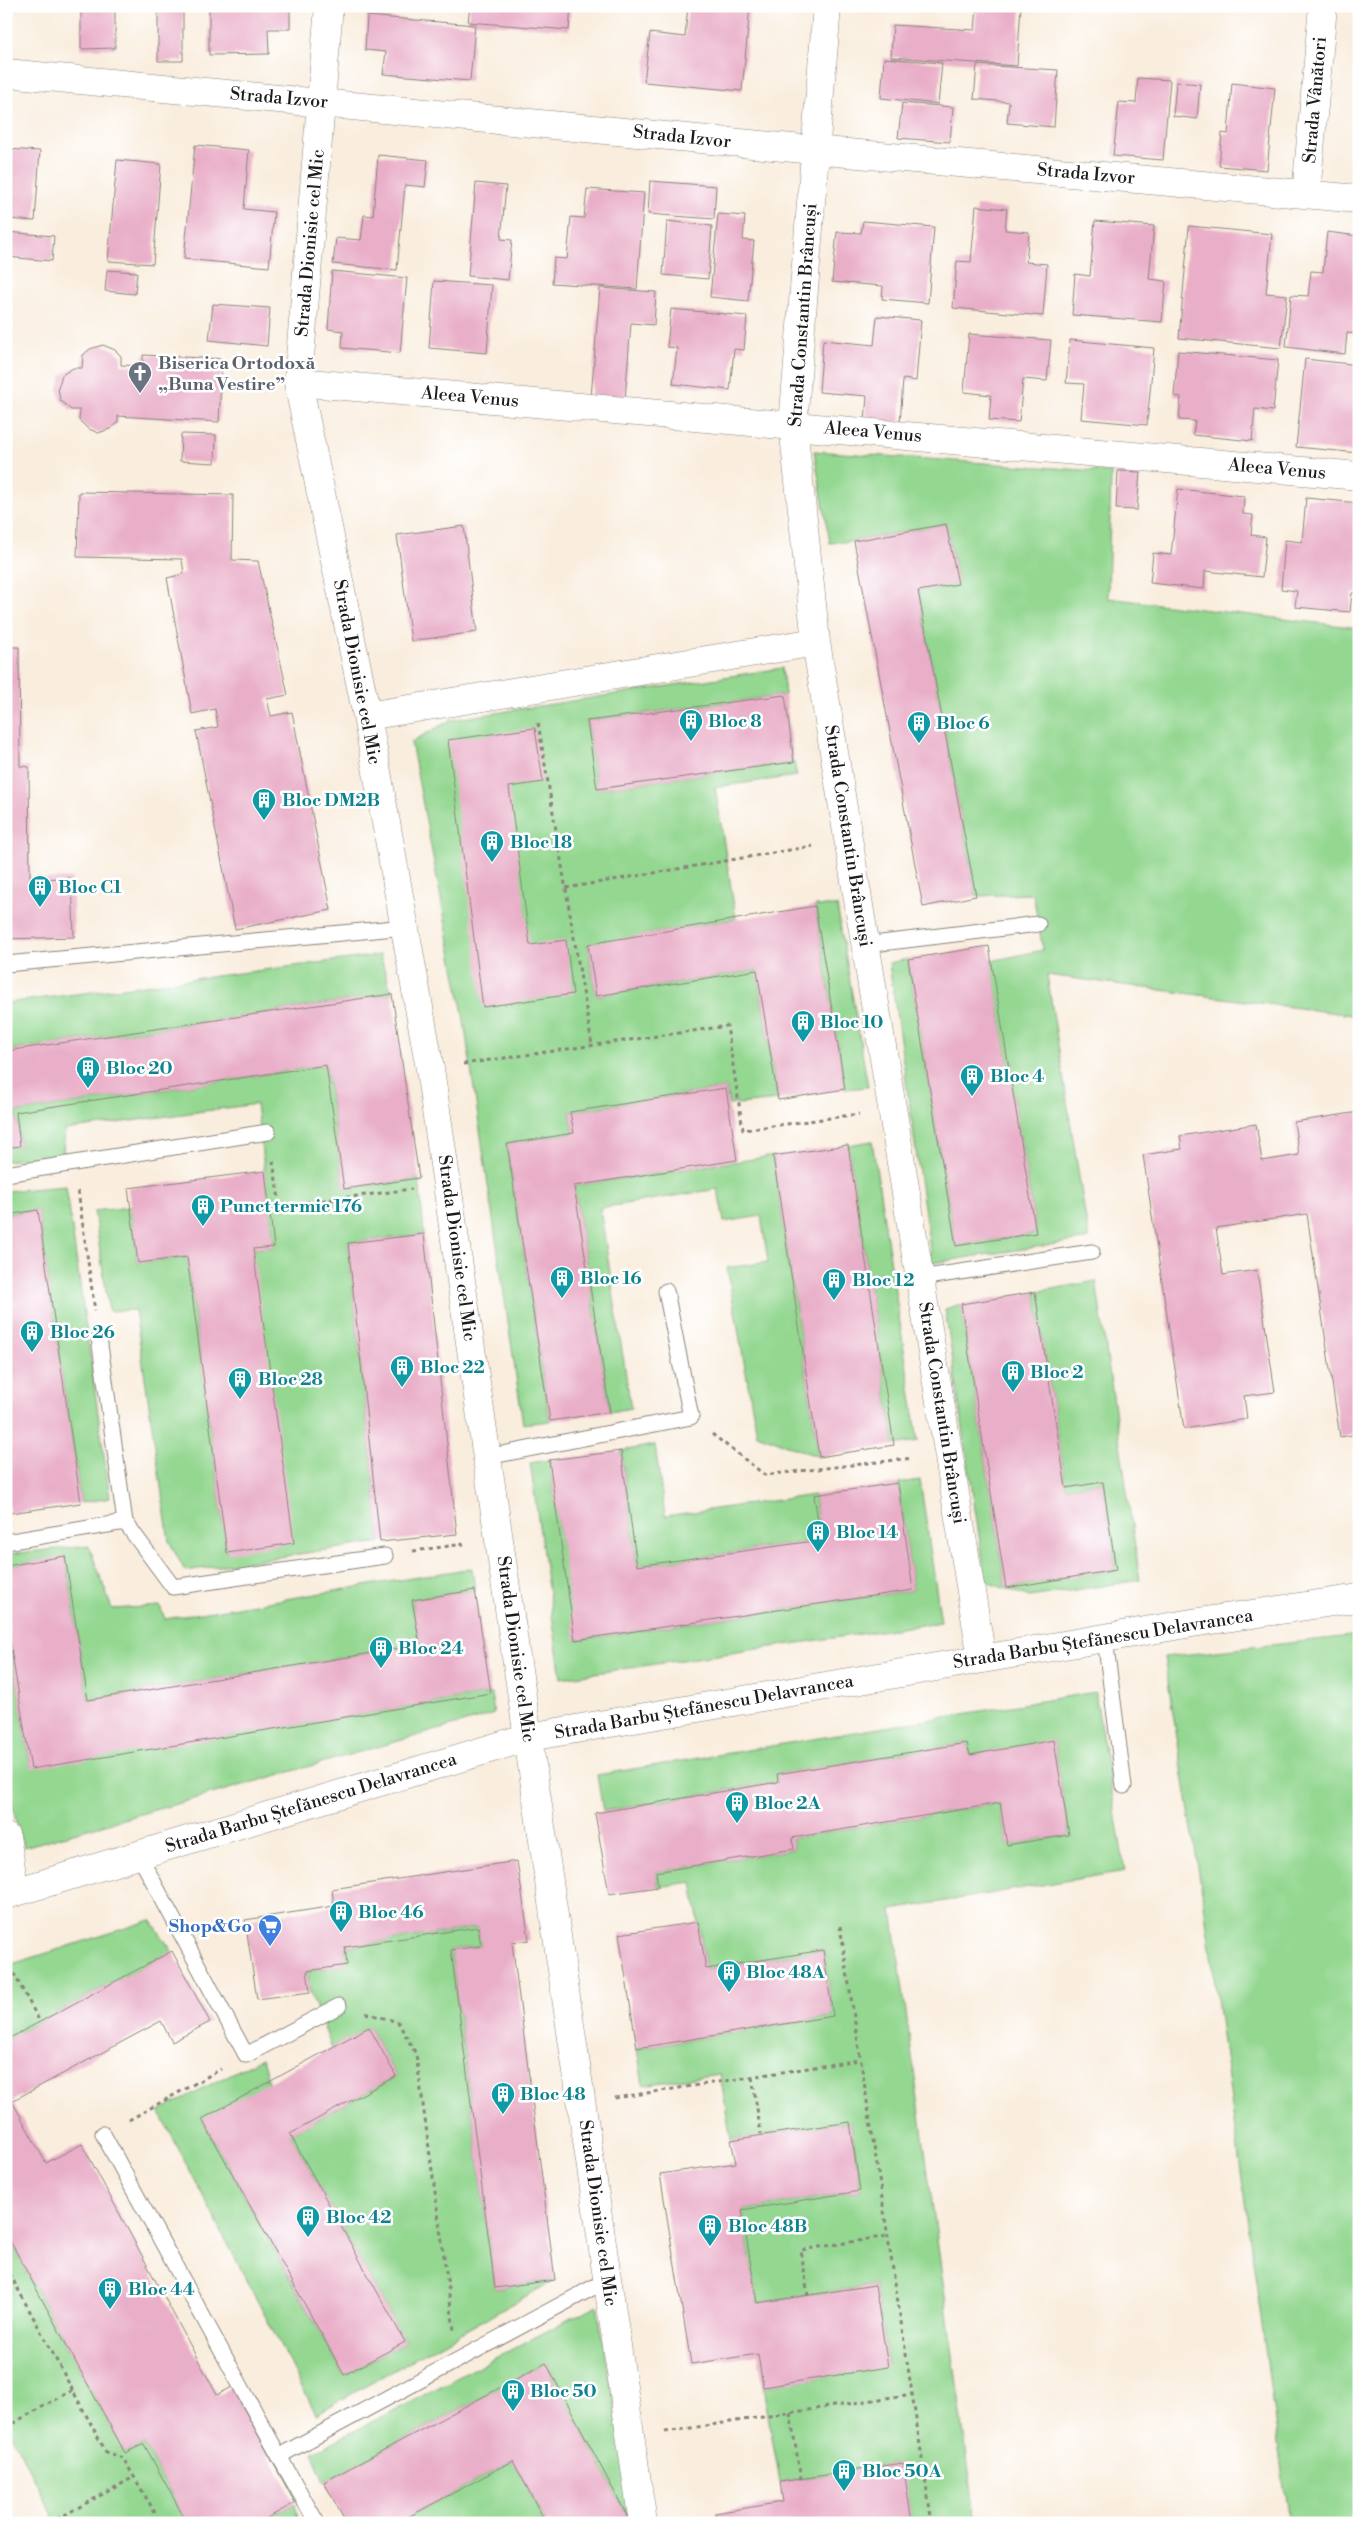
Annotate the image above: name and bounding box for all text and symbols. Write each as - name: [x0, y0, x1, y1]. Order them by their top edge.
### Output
- street label: Strada Vânători: [1298, 36, 1332, 164]
- street label: Strada Izvor: [229, 82, 329, 114]
- street label: Strada Izvor: [632, 120, 732, 154]
- street label: Strada Dionisie cel Mic: [290, 148, 330, 338]
- street label: Strada Izvor: [1036, 158, 1136, 190]
- street label: Strada Constantin Brâncuși: [784, 202, 822, 428]
- place label: Biserica Ortodoxă „Buna Vestire”: [158, 352, 315, 396]
- church icon: Biserica Ortodoxă „Buna Vestire”: [127, 360, 153, 394]
- street label: Aleea Venus: [419, 381, 520, 413]
- street label: Aleea Venus: [822, 416, 923, 448]
- street label: Aleea Venus: [1226, 453, 1327, 485]
- street label: Strada Dionisie cel Mic: [328, 578, 386, 766]
- building icon: Bloc 8: [678, 708, 704, 742]
- place label: Bloc 8: [708, 710, 762, 733]
- building icon: Bloc 6: [906, 710, 932, 744]
- place label: Bloc 6: [936, 712, 990, 735]
- street label: Strada Constantin Brâncuși: [819, 723, 877, 949]
- building icon: Bloc DM2B: [251, 787, 277, 821]
- place label: Bloc DM2B: [282, 789, 380, 812]
- building icon: Bloc 18: [479, 829, 505, 863]
- place label: Bloc 18: [510, 831, 572, 854]
- building icon: Bloc C1: [27, 874, 53, 908]
- place label: Bloc C1: [58, 876, 122, 899]
- building icon: Bloc 10: [790, 1009, 816, 1043]
- place label: Bloc 10: [820, 1011, 883, 1034]
- building icon: Bloc 20: [75, 1055, 101, 1089]
- place label: Bloc 20: [106, 1057, 173, 1080]
- building icon: Bloc 4: [959, 1063, 985, 1097]
- place label: Bloc 4: [990, 1065, 1044, 1088]
- street label: Strada Dionisie cel Mic: [433, 1153, 481, 1343]
- building icon: Punct termic 176: [190, 1193, 216, 1227]
- place label: Punct termic 176: [220, 1195, 362, 1218]
- building icon: Bloc 16: [549, 1265, 575, 1299]
- place label: Bloc 16: [580, 1267, 642, 1290]
- building icon: Bloc 12: [821, 1267, 847, 1301]
- place label: Bloc 12: [852, 1269, 915, 1292]
- street label: Strada Constantin Brâncuși: [913, 1300, 971, 1526]
- building icon: Bloc 26: [19, 1319, 45, 1353]
- place label: Bloc 26: [50, 1321, 115, 1344]
- building icon: Bloc 22: [389, 1354, 415, 1388]
- place label: Bloc 22: [420, 1356, 485, 1379]
- building icon: Bloc 2: [1000, 1359, 1026, 1393]
- place label: Bloc 2: [1030, 1361, 1084, 1384]
- building icon: Bloc 28: [227, 1366, 253, 1400]
- place label: Bloc 28: [258, 1368, 323, 1391]
- building icon: Bloc 14: [805, 1519, 831, 1553]
- place label: Bloc 14: [836, 1521, 898, 1544]
- street label: Strada Dionisie cel Mic: [492, 1554, 540, 1744]
- street label: Strada Barbu Ștefănescu Delavrancea: [951, 1604, 1255, 1674]
- building icon: Bloc 24: [368, 1635, 394, 1669]
- place label: Bloc 24: [398, 1637, 464, 1660]
- street label: Strada Barbu Ștefănescu Delavrancea: [553, 1669, 856, 1745]
- street label: Strada Barbu Ștefănescu Delavrancea: [163, 1747, 460, 1858]
- building icon: Bloc 2A: [724, 1790, 750, 1824]
- place label: Bloc 2A: [754, 1792, 822, 1815]
- building icon: Bloc 46: [328, 1899, 354, 1933]
- place label: Bloc 46: [358, 1901, 424, 1924]
- supermarket icon: Shop&Go: [257, 1913, 283, 1947]
- place label: Shop&Go: [169, 1915, 252, 1938]
- building icon: Bloc 48A: [716, 1959, 742, 1993]
- place label: Bloc 48A: [746, 1961, 826, 1984]
- building icon: Bloc 48: [490, 2081, 516, 2115]
- place label: Bloc 48: [520, 2083, 586, 2106]
- street label: Strada Dionisie cel Mic: [574, 2118, 622, 2308]
- building icon: Bloc 42: [295, 2204, 321, 2238]
- place label: Bloc 42: [326, 2206, 392, 2229]
- building icon: Bloc 48B: [697, 2213, 723, 2247]
- place label: Bloc 48B: [728, 2215, 807, 2238]
- building icon: Bloc 44: [97, 2276, 123, 2310]
- place label: Bloc 44: [128, 2278, 195, 2301]
- building icon: Bloc 50: [500, 2378, 526, 2412]
- place label: Bloc 50: [530, 2380, 597, 2403]
- building icon: Bloc 50A: [831, 2458, 857, 2492]
- place label: Bloc 50A: [862, 2460, 943, 2483]

